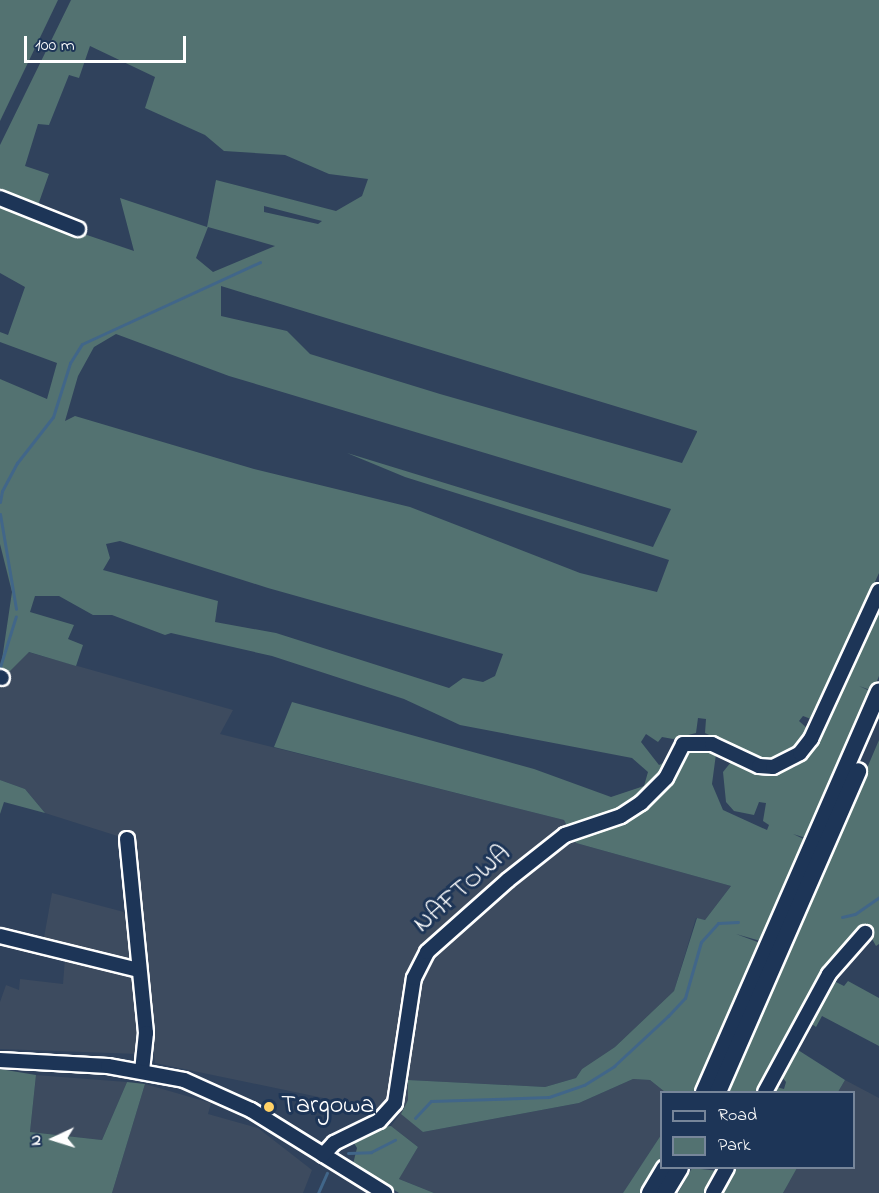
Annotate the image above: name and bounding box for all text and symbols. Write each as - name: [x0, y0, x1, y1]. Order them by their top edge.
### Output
- scale bar: [27, 24, 189, 62]
- text: 100 m: [35, 33, 75, 59]
- street label: NAFTOWA: [408, 839, 518, 941]
- place label: Targowa: [281, 1091, 374, 1123]
- legend: [660, 1091, 855, 1169]
- marker: Targowa: [262, 1100, 276, 1114]
- text: Road: [718, 1103, 757, 1129]
- north arrow: [24, 1109, 84, 1169]
- text: Park: [718, 1133, 751, 1159]
- text: N: [24, 1134, 48, 1146]

